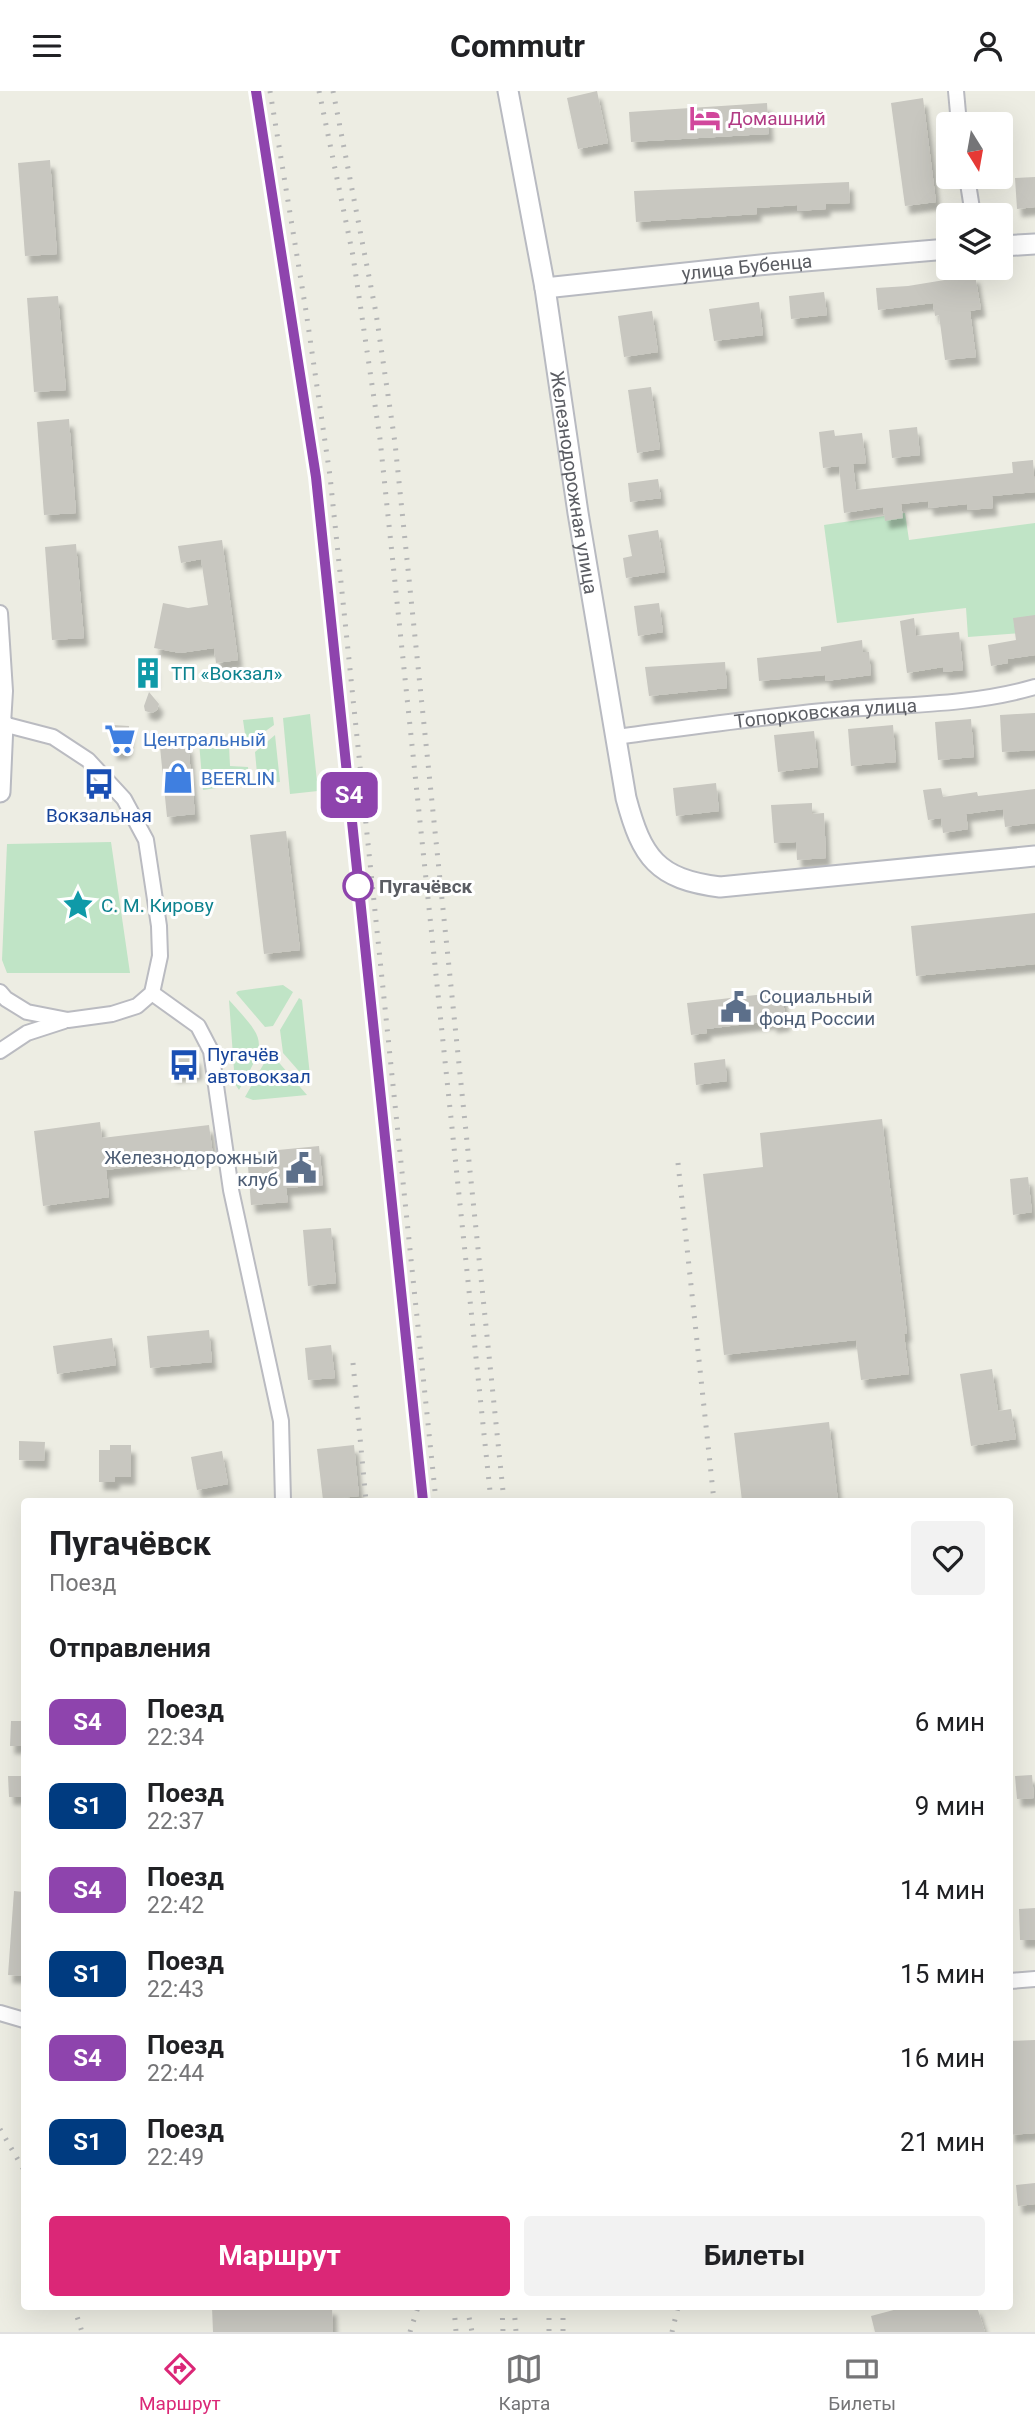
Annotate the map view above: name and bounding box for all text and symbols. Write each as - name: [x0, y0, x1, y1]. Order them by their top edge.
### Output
- icon: menu: [28, 27, 66, 65]
- text: Commutr: [450, 27, 585, 65]
- icon: person: [969, 27, 1007, 65]
- hotel icon: Домашний: [688, 101, 722, 135]
- place label: Домашний: [728, 107, 826, 130]
- north arrow: [936, 112, 1013, 189]
- map controls: [936, 112, 1013, 280]
- button: layers: [936, 203, 1013, 280]
- street label: улица Бубенца: [680, 249, 813, 285]
- street label: Железнодорожная улица: [546, 369, 603, 596]
- building icon: ТП «Вокзал»: [131, 656, 165, 690]
- place label: ТП «Вокзал»: [171, 662, 282, 685]
- street label: Топорковская улица: [733, 693, 918, 733]
- supermarket icon: Центральный: [103, 722, 137, 756]
- place label: Центральный: [143, 728, 266, 751]
- shop icon: BEERLIN: [161, 761, 195, 795]
- bus stop icon: Вокзальная: [82, 767, 116, 801]
- place label: BEERLIN: [201, 767, 275, 790]
- line badge: S4: [318, 772, 380, 818]
- text: S4: [335, 781, 363, 809]
- place label: Вокзальная: [46, 804, 152, 827]
- marker: Пугачёвск: [343, 871, 373, 901]
- place label: Пугачёвск: [379, 875, 473, 898]
- place icon: С. М. Кирову: [61, 888, 95, 922]
- place label: С. М. Кирову: [101, 894, 214, 917]
- place label: Социальный фонд России: [759, 985, 875, 1030]
- public building icon: Социальный фонд России: [719, 990, 753, 1024]
- place label: Пугачёв автовокзал: [207, 1043, 311, 1088]
- bus stop icon: Пугачёв автовокзал: [167, 1048, 201, 1082]
- place label: Железнодорожный клуб: [104, 1146, 278, 1191]
- public building icon: Железнодорожный клуб: [284, 1151, 318, 1185]
- button: heart: [911, 1521, 985, 1595]
- text: Пугачёвск: [49, 1524, 211, 1563]
- text: Поезд: [49, 1570, 116, 1597]
- text: Отправления: [49, 1633, 211, 1663]
- text: Поезд: [147, 1694, 224, 1724]
- text: 6 мин: [915, 1707, 985, 1737]
- text: S4: [73, 1708, 102, 1736]
- text: 22:34: [147, 1724, 204, 1751]
- text: Поезд: [147, 1778, 224, 1808]
- text: 9 мин: [915, 1791, 985, 1821]
- text: S1: [73, 1792, 102, 1820]
- text: 22:37: [147, 1808, 204, 1835]
- text: Поезд: [147, 1862, 224, 1892]
- text: 14 мин: [900, 1875, 985, 1905]
- text: S4: [73, 1876, 102, 1904]
- text: 22:42: [147, 1892, 204, 1919]
- text: Поезд: [147, 1946, 224, 1976]
- text: 15 мин: [900, 1959, 985, 1989]
- text: S1: [73, 1960, 102, 1988]
- text: 22:43: [147, 1976, 204, 2003]
- text: Поезд: [147, 2030, 224, 2060]
- text: 16 мин: [900, 2043, 985, 2073]
- text: S4: [73, 2044, 102, 2072]
- text: 22:44: [147, 2060, 204, 2087]
- text: Поезд: [147, 2114, 224, 2144]
- text: 21 мин: [900, 2127, 985, 2157]
- text: S1: [73, 2128, 102, 2156]
- text: 22:49: [147, 2144, 204, 2171]
- button: Маршрут: [49, 2216, 510, 2296]
- button: Билеты: [524, 2216, 985, 2296]
- tab: Маршрут: [139, 2350, 221, 2415]
- tab: Карта: [499, 2350, 550, 2415]
- tab: Билеты: [828, 2350, 896, 2415]

